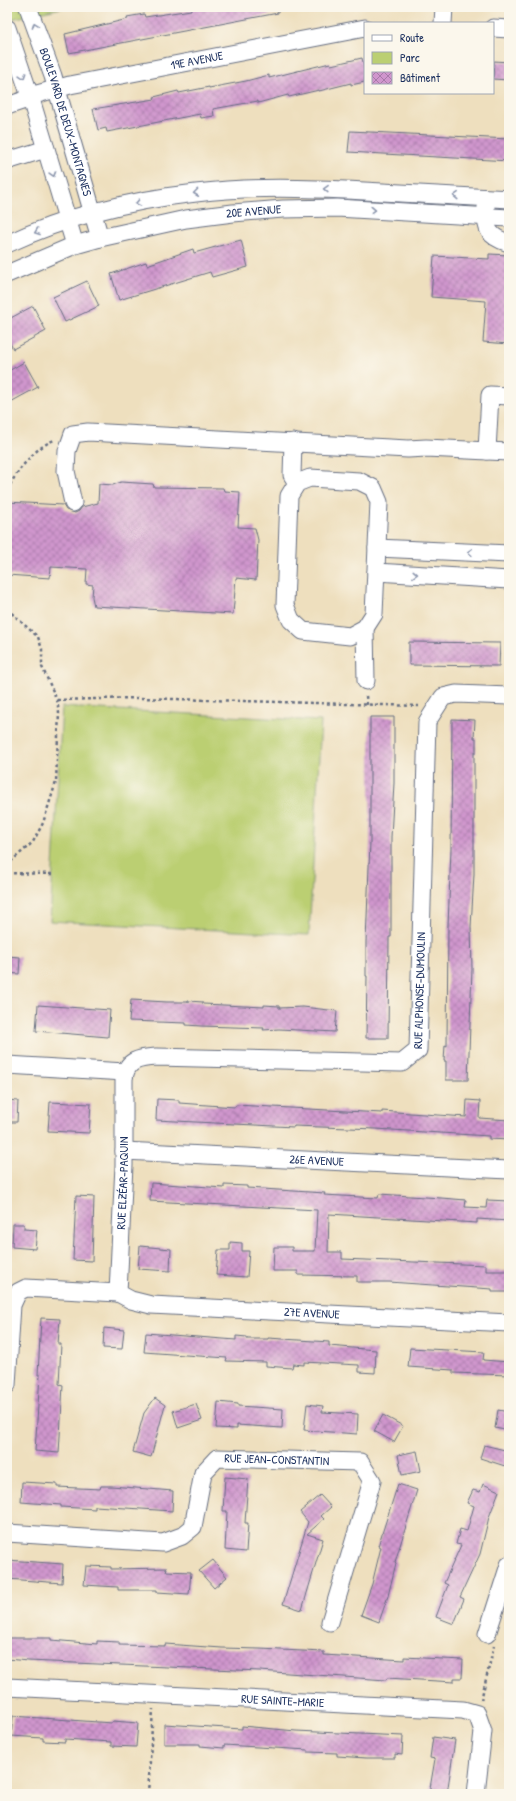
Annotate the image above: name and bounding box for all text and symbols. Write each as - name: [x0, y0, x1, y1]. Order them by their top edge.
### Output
- one-way arrow: [31, 22, 39, 29]
- legend: [364, 22, 494, 94]
- text: Route: [400, 29, 424, 46]
- street label: BOULEVARD DE DEUX-MONTAGNES: [35, 45, 96, 198]
- street label: 19E AVENUE: [169, 46, 225, 73]
- text: Parc: [400, 49, 420, 66]
- text: Bâtiment: [400, 69, 441, 86]
- one-way arrow: [18, 72, 27, 79]
- one-way arrow: [48, 170, 57, 177]
- one-way arrow: [323, 184, 329, 193]
- one-way arrow: [193, 188, 200, 197]
- one-way arrow: [453, 191, 459, 200]
- one-way arrow: [135, 198, 141, 207]
- street label: 20E AVENUE: [225, 200, 282, 222]
- one-way arrow: [370, 206, 376, 215]
- one-way arrow: [33, 227, 40, 236]
- one-way arrow: [467, 548, 473, 557]
- one-way arrow: [412, 570, 418, 579]
- street label: RUE ALPHONSE-DUMOULIN: [409, 932, 429, 1049]
- street label: RUE ELZÉAR-PAQUIN: [112, 1137, 132, 1230]
- street label: 26E AVENUE: [289, 1150, 345, 1170]
- street label: 27E AVENUE: [284, 1303, 341, 1323]
- street label: RUE JEAN-CONSTANTIN: [224, 1449, 329, 1469]
- street label: RUE SAINTE-MARIE: [241, 1690, 325, 1711]

